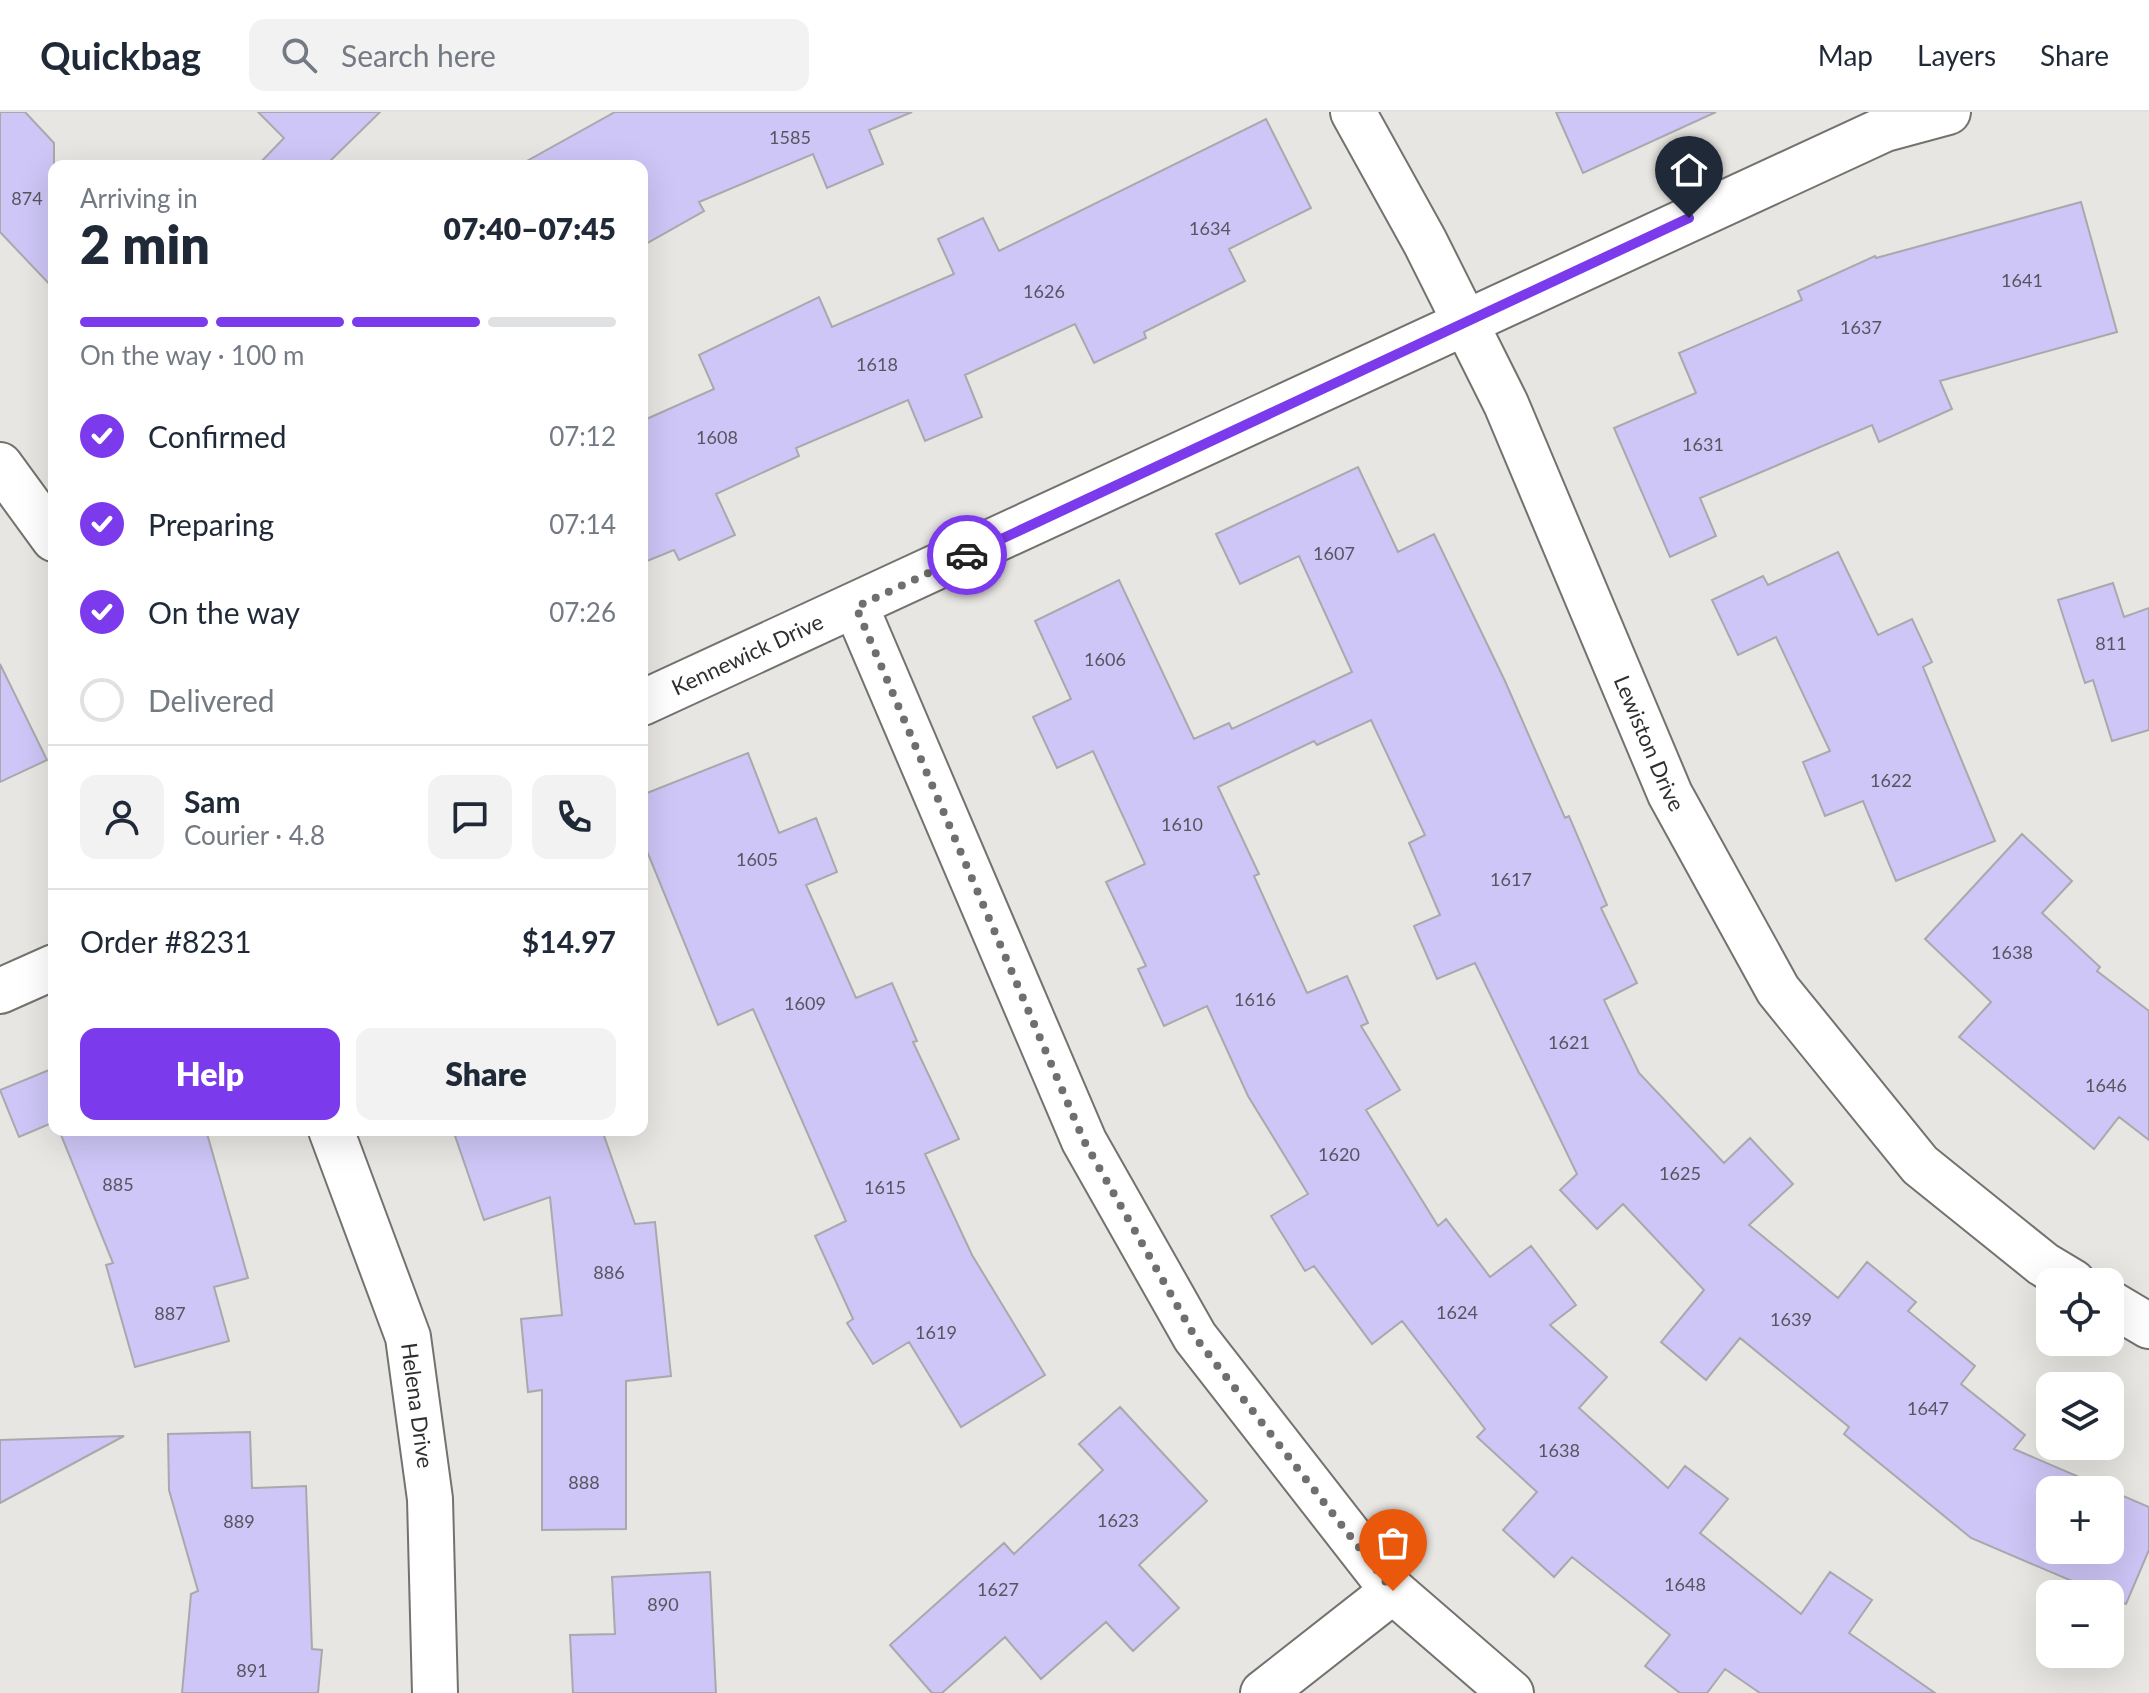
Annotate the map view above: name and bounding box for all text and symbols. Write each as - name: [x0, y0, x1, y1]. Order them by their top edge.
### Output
- search box: [249, 19, 809, 91]
- text: Quickbag: [40, 32, 201, 78]
- icon: search: [277, 33, 321, 77]
- text: Search here: [341, 37, 496, 73]
- text: Map: [1818, 38, 1873, 72]
- text: Layers: [1917, 38, 1996, 72]
- text: Share: [2040, 38, 2109, 72]
- house number: 1585: [769, 126, 811, 148]
- pin: [1655, 136, 1723, 218]
- icon: home: [1667, 148, 1711, 192]
- text: Arriving in: [80, 182, 198, 214]
- house number: 874: [11, 187, 43, 209]
- text: 07:40–07:45: [443, 210, 616, 246]
- text: 2 min: [80, 213, 210, 275]
- house number: 1634: [1189, 217, 1231, 239]
- house number: 1641: [2001, 269, 2043, 291]
- house number: 1626: [1023, 280, 1065, 302]
- house number: 1637: [1840, 316, 1882, 338]
- text: On the way · 100 m: [80, 339, 304, 371]
- house number: 1618: [856, 353, 898, 375]
- icon: check: [80, 414, 124, 458]
- text: Confirmed: [148, 418, 287, 454]
- text: 07:12: [549, 420, 616, 452]
- house number: 1608: [696, 426, 738, 448]
- house number: 1631: [1682, 433, 1724, 455]
- icon: check: [80, 502, 124, 546]
- text: Preparing: [148, 506, 274, 542]
- text: 07:14: [549, 508, 616, 540]
- courier: [927, 515, 1007, 595]
- icon: car: [945, 533, 989, 577]
- house number: 1607: [1313, 542, 1355, 564]
- icon: check: [80, 590, 124, 634]
- text: On the way: [148, 594, 300, 630]
- text: 07:26: [549, 596, 616, 628]
- street label: Kennewick Drive: [667, 607, 827, 701]
- house number: 811: [2095, 632, 2127, 654]
- house number: 1606: [1084, 648, 1126, 670]
- street label: Lewiston Drive: [1609, 671, 1691, 816]
- text: Delivered: [148, 682, 275, 718]
- house number: 1622: [1870, 769, 1912, 791]
- button: person: [80, 775, 164, 859]
- button: chat: [428, 775, 512, 859]
- button: phone: [532, 775, 616, 859]
- text: Sam: [184, 783, 241, 819]
- house number: 1610: [1161, 813, 1203, 835]
- text: Courier · 4.8: [184, 819, 325, 851]
- house number: 1605: [736, 848, 778, 870]
- house number: 1617: [1490, 868, 1532, 890]
- text: Order #8231: [80, 923, 252, 959]
- text: $14.97: [522, 923, 616, 959]
- house number: 1638: [1991, 941, 2033, 963]
- house number: 1616: [1234, 988, 1276, 1010]
- house number: 1609: [784, 992, 826, 1014]
- button: Help: [80, 1028, 340, 1120]
- button: Share: [356, 1028, 616, 1120]
- house number: 1621: [1548, 1031, 1590, 1053]
- house number: 1646: [2085, 1074, 2127, 1096]
- house number: 1620: [1318, 1143, 1360, 1165]
- house number: 1625: [1659, 1162, 1701, 1184]
- house number: 885: [102, 1173, 134, 1195]
- house number: 1615: [864, 1176, 906, 1198]
- house number: 886: [593, 1261, 625, 1283]
- map controls: [2036, 1268, 2124, 1668]
- button: locate: [2036, 1268, 2124, 1356]
- house number: 1624: [1436, 1301, 1478, 1323]
- house number: 887: [154, 1302, 186, 1324]
- house number: 1639: [1770, 1308, 1812, 1330]
- house number: 1619: [915, 1321, 957, 1343]
- street label: Helena Drive: [396, 1341, 440, 1470]
- button: layers: [2036, 1372, 2124, 1460]
- house number: 1647: [1907, 1397, 1949, 1419]
- house number: 1638: [1538, 1439, 1580, 1461]
- house number: 888: [568, 1471, 600, 1493]
- button: +: [2036, 1476, 2124, 1564]
- house number: 1623: [1097, 1509, 1139, 1531]
- pin: [1359, 1509, 1427, 1591]
- house number: 889: [223, 1510, 255, 1532]
- icon: bag: [1371, 1521, 1415, 1565]
- house number: 1648: [1664, 1573, 1706, 1595]
- house number: 1627: [977, 1578, 1019, 1600]
- button: −: [2036, 1580, 2124, 1668]
- house number: 890: [647, 1593, 679, 1615]
- house number: 891: [236, 1659, 268, 1681]

